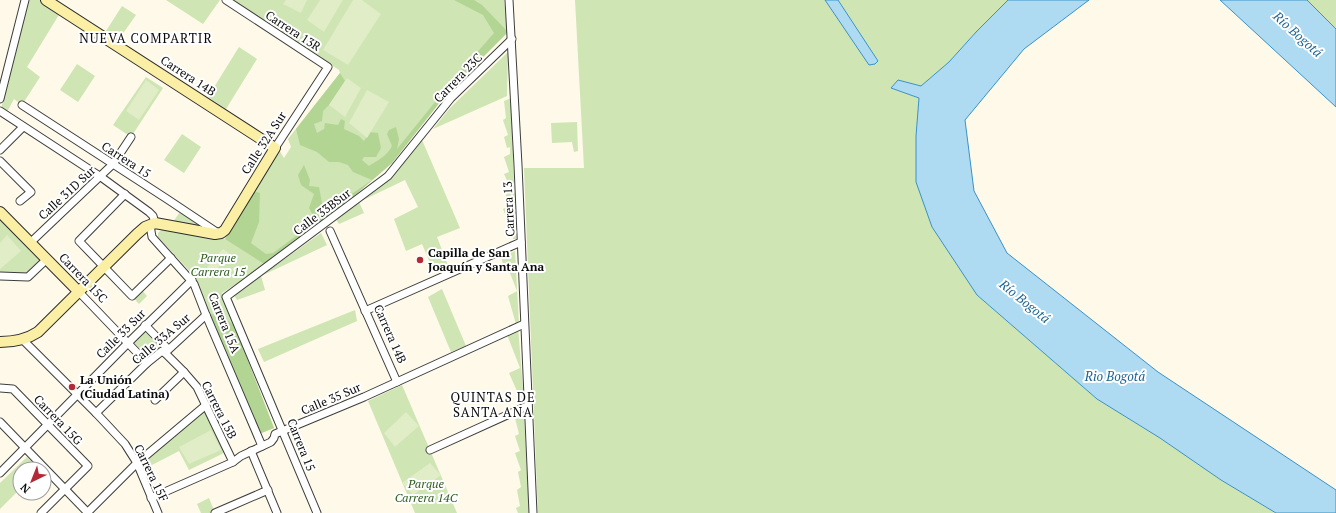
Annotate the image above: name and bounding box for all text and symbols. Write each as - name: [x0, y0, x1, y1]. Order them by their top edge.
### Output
- water label: Río Bogotá: [1269, 6, 1326, 61]
- street label: Carrera 13R: [263, 7, 324, 54]
- district label: NUEVA COMPARTIR: [79, 29, 213, 47]
- street label: Carrera 23C: [430, 50, 485, 106]
- street label: Carrera 14B: [158, 52, 219, 99]
- street label: Calle 32A Sur: [238, 108, 290, 177]
- street label: Carrera 15: [99, 138, 154, 181]
- street label: Calle 31D Sur: [35, 162, 98, 223]
- street label: Carrera 13: [500, 181, 517, 237]
- street label: Calle 33BSur: [290, 185, 354, 238]
- place label: Capilla de San Joaquín y Santa Ana: [428, 245, 544, 274]
- street label: Carrera 15C: [56, 250, 111, 306]
- park label: Parque Carrera 15: [190, 250, 246, 279]
- marker: Capilla de San Joaquín y Santa Ana: [415, 255, 425, 265]
- water label: Río Bogotá: [995, 274, 1054, 327]
- street label: Carrera 15A: [206, 291, 244, 356]
- street label: Carrera 14B: [371, 302, 410, 366]
- street label: Calle 33 Sur: [93, 306, 149, 361]
- street label: Calle 33A Sur: [128, 310, 193, 367]
- water label: Rio Bogotá: [1084, 367, 1145, 385]
- place label: La Unión (Ciudad Latina): [80, 372, 169, 401]
- street label: Carrera 15B: [199, 378, 240, 441]
- street label: Calle 35 Sur: [299, 379, 363, 418]
- marker: La Unión (Ciudad Latina): [67, 382, 77, 392]
- district label: QUINTAS DE SANTA ANA: [450, 388, 536, 421]
- street label: Carrera 15G: [31, 392, 86, 448]
- street label: Carrera 15: [284, 416, 319, 473]
- street label: Carrera 15F: [131, 442, 172, 504]
- north arrow: [12, 461, 52, 501]
- park label: Parque Carrera 14C: [395, 476, 459, 505]
- text: N: [17, 480, 33, 496]

